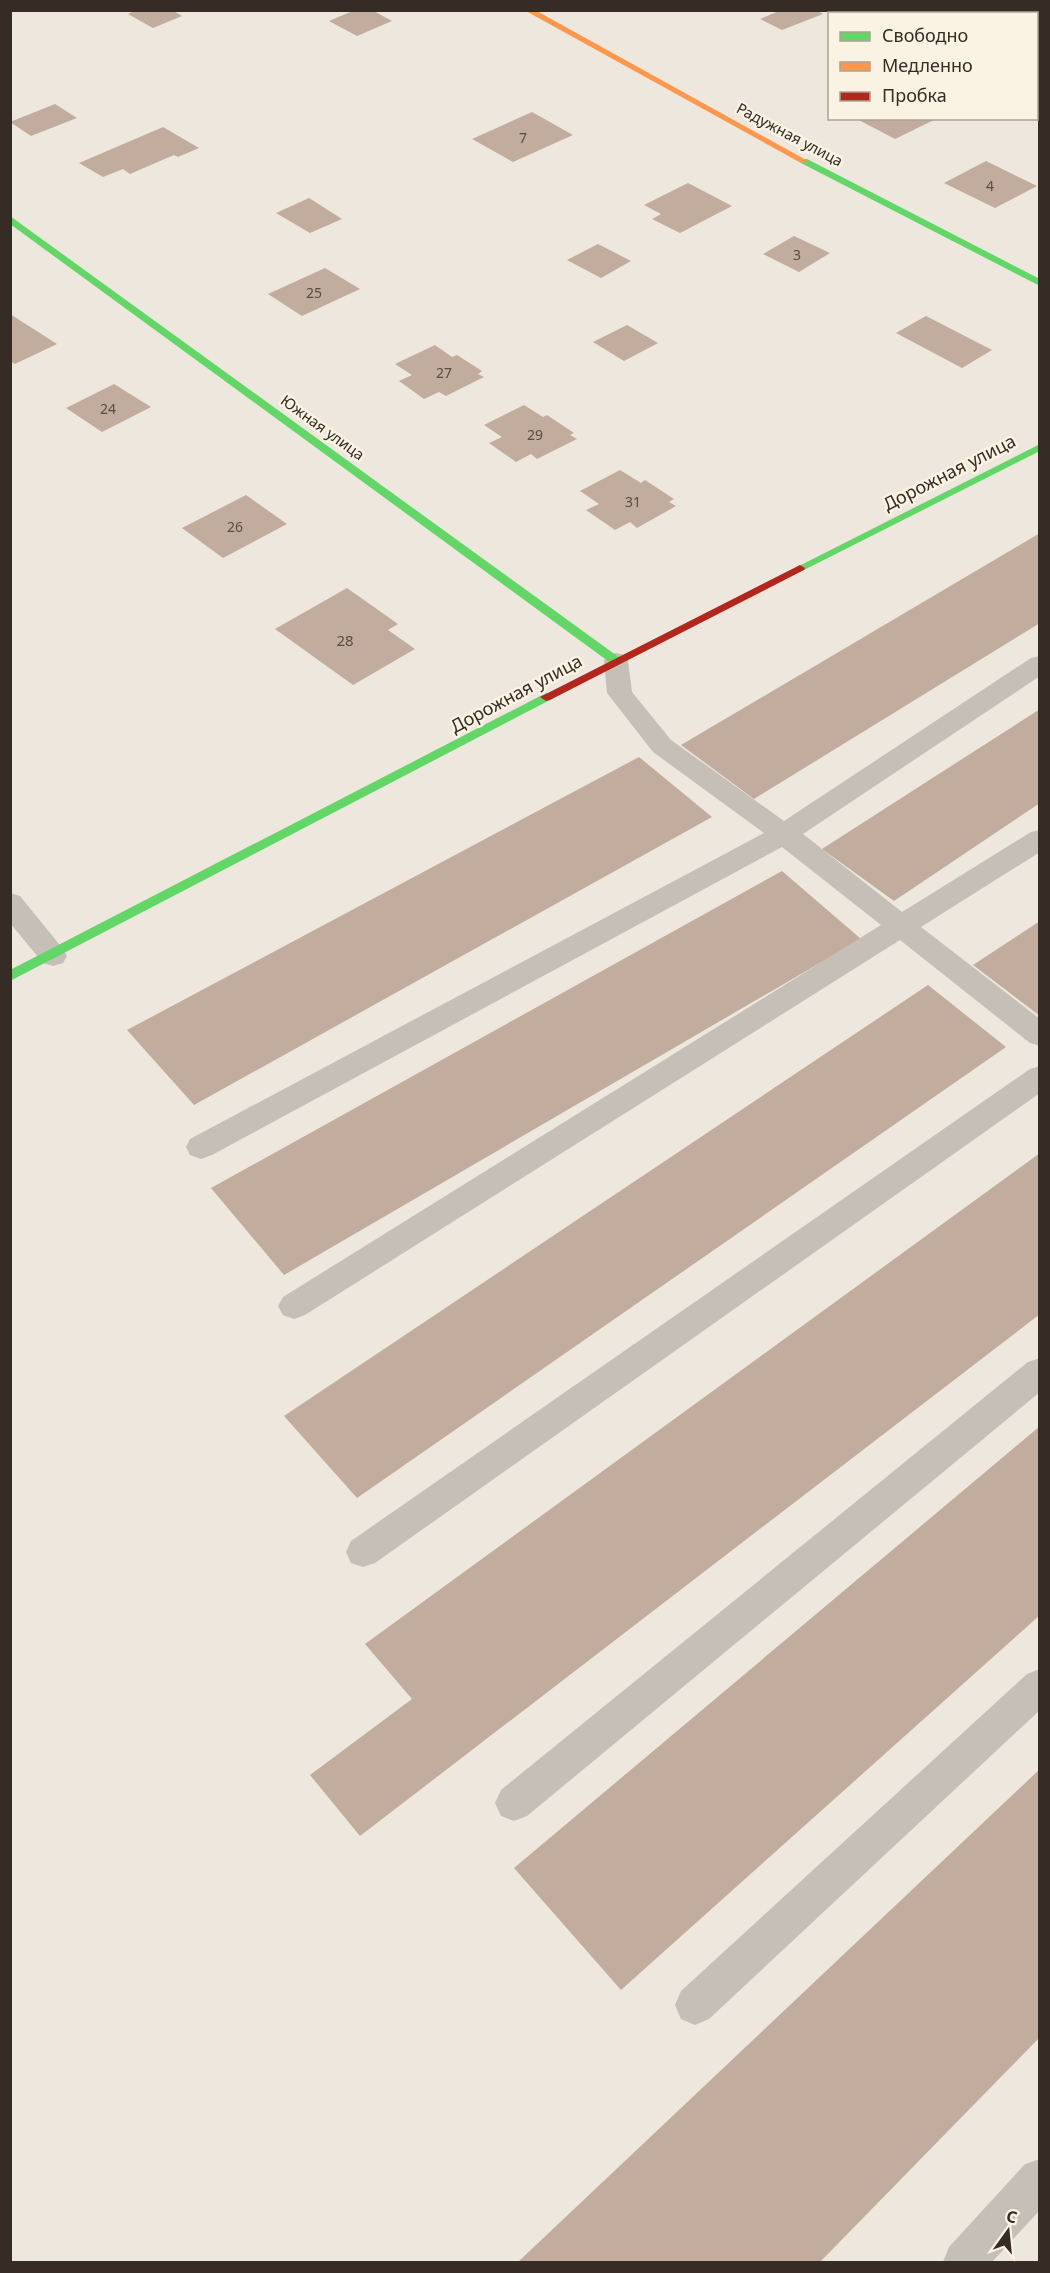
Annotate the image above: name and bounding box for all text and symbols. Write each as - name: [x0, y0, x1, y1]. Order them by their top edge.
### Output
- legend: [828, 12, 1038, 120]
- text: Свободно: [882, 23, 968, 47]
- text: Медленно: [882, 53, 973, 77]
- text: Пробка: [882, 83, 947, 107]
- street label: Радужная улица: [733, 98, 847, 170]
- house number: 7: [519, 128, 527, 147]
- house number: 4: [986, 176, 994, 195]
- house number: 3: [793, 245, 801, 264]
- house number: 25: [306, 283, 322, 302]
- house number: 27: [436, 363, 452, 382]
- street label: Южная улица: [277, 390, 369, 464]
- house number: 24: [100, 399, 116, 418]
- house number: 29: [527, 425, 543, 444]
- street label: Дорожная улица: [879, 428, 1019, 516]
- house number: 31: [625, 492, 641, 511]
- house number: 26: [227, 517, 243, 536]
- house number: 28: [336, 630, 354, 650]
- street label: Дорожная улица: [446, 648, 586, 738]
- north arrow: [978, 2201, 1038, 2261]
- text: С: [1004, 2205, 1020, 2228]

